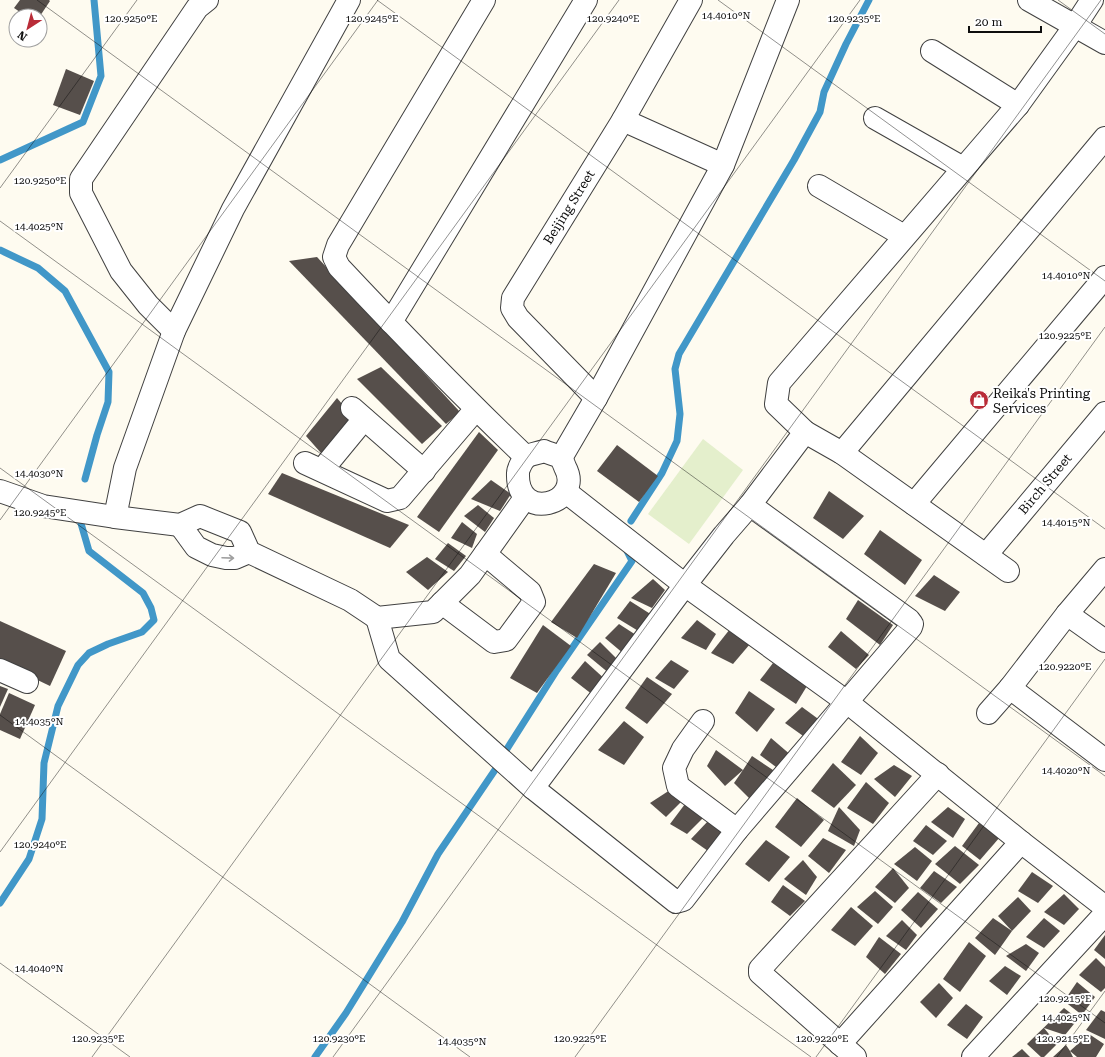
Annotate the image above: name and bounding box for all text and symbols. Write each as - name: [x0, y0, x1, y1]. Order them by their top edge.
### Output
- north arrow: [8, 8, 48, 48]
- scale bar: [969, 8, 1041, 34]
- text: 14.4010°N: [701, 10, 751, 21]
- text: 120.9250°E: [104, 13, 158, 24]
- text: 120.9245°E: [345, 13, 399, 24]
- text: 120.9240°E: [586, 13, 640, 24]
- text: 120.9235°E: [827, 13, 881, 24]
- text: 20 m: [975, 15, 1002, 29]
- text: N: [15, 28, 30, 43]
- street label: Beijing Street: [540, 167, 598, 247]
- text: 120.9250°E: [13, 175, 67, 186]
- text: 14.4025°N: [14, 221, 64, 232]
- text: 14.4010°N: [1041, 270, 1091, 281]
- text: 120.9225°E: [1038, 330, 1092, 341]
- place label: Reika's Printing Services: [993, 386, 1091, 416]
- shop icon: Reika's Printing Services: [968, 389, 990, 411]
- street label: Birch Street: [1015, 451, 1075, 517]
- text: 14.4030°N: [14, 468, 64, 479]
- text: 120.9245°E: [13, 507, 67, 518]
- text: 14.4015°N: [1041, 517, 1091, 528]
- one-way arrow: [222, 554, 235, 561]
- text: 120.9220°E: [1038, 661, 1092, 672]
- text: 14.4035°N: [14, 716, 64, 727]
- text: 14.4020°N: [1041, 765, 1091, 776]
- text: 120.9240°E: [13, 839, 67, 850]
- text: 14.4040°N: [14, 963, 64, 974]
- text: 120.9215°E: [1038, 993, 1092, 1004]
- text: 14.4025°N: [1041, 1012, 1091, 1023]
- text: 120.9235°E: [71, 1033, 125, 1044]
- text: 120.9230°E: [312, 1033, 366, 1044]
- text: 120.9225°E: [553, 1033, 607, 1044]
- text: 120.9220°E: [795, 1033, 849, 1044]
- text: 120.9215°E: [1036, 1033, 1090, 1044]
- text: 14.4035°N: [437, 1036, 487, 1047]

